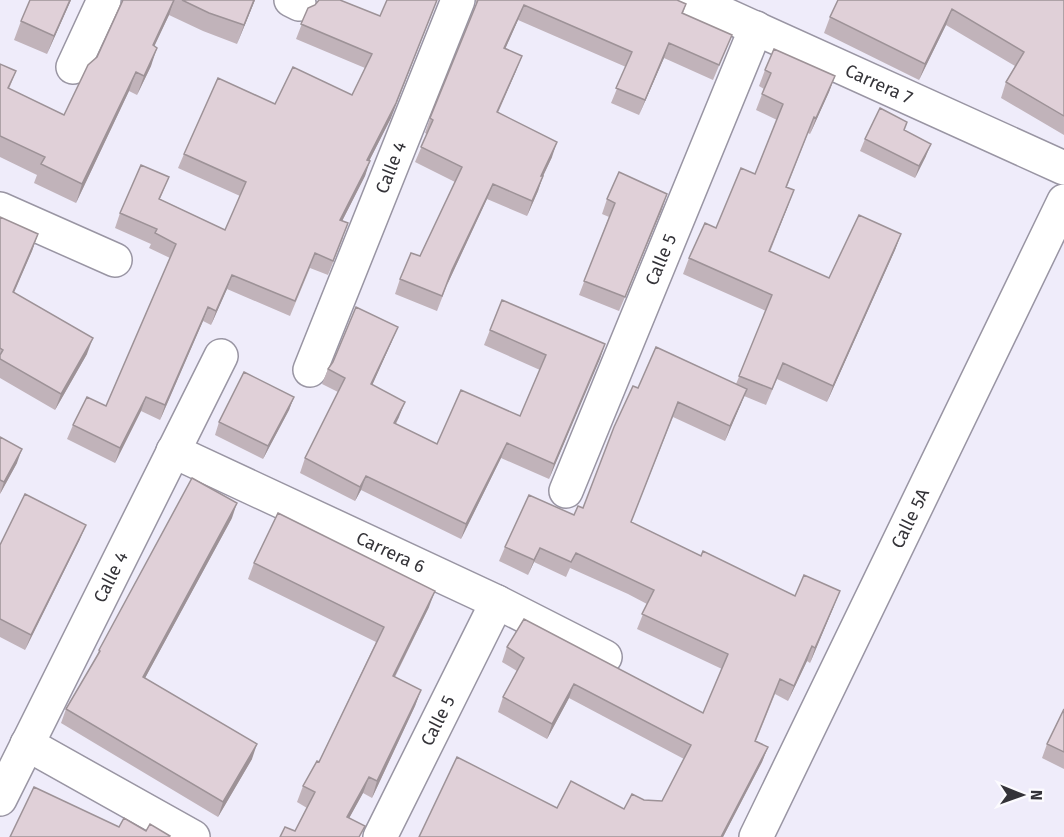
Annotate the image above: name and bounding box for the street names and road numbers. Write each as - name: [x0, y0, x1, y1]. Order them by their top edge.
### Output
- street label: Carrera 7: [842, 59, 916, 109]
- street label: Calle 4: [371, 138, 411, 197]
- street label: Calle 5: [641, 231, 681, 289]
- street label: Calle 5A: [886, 484, 934, 552]
- street label: Carrera 6: [353, 527, 428, 578]
- street label: Calle 4: [89, 548, 133, 606]
- street label: Calle 5: [416, 692, 460, 750]

